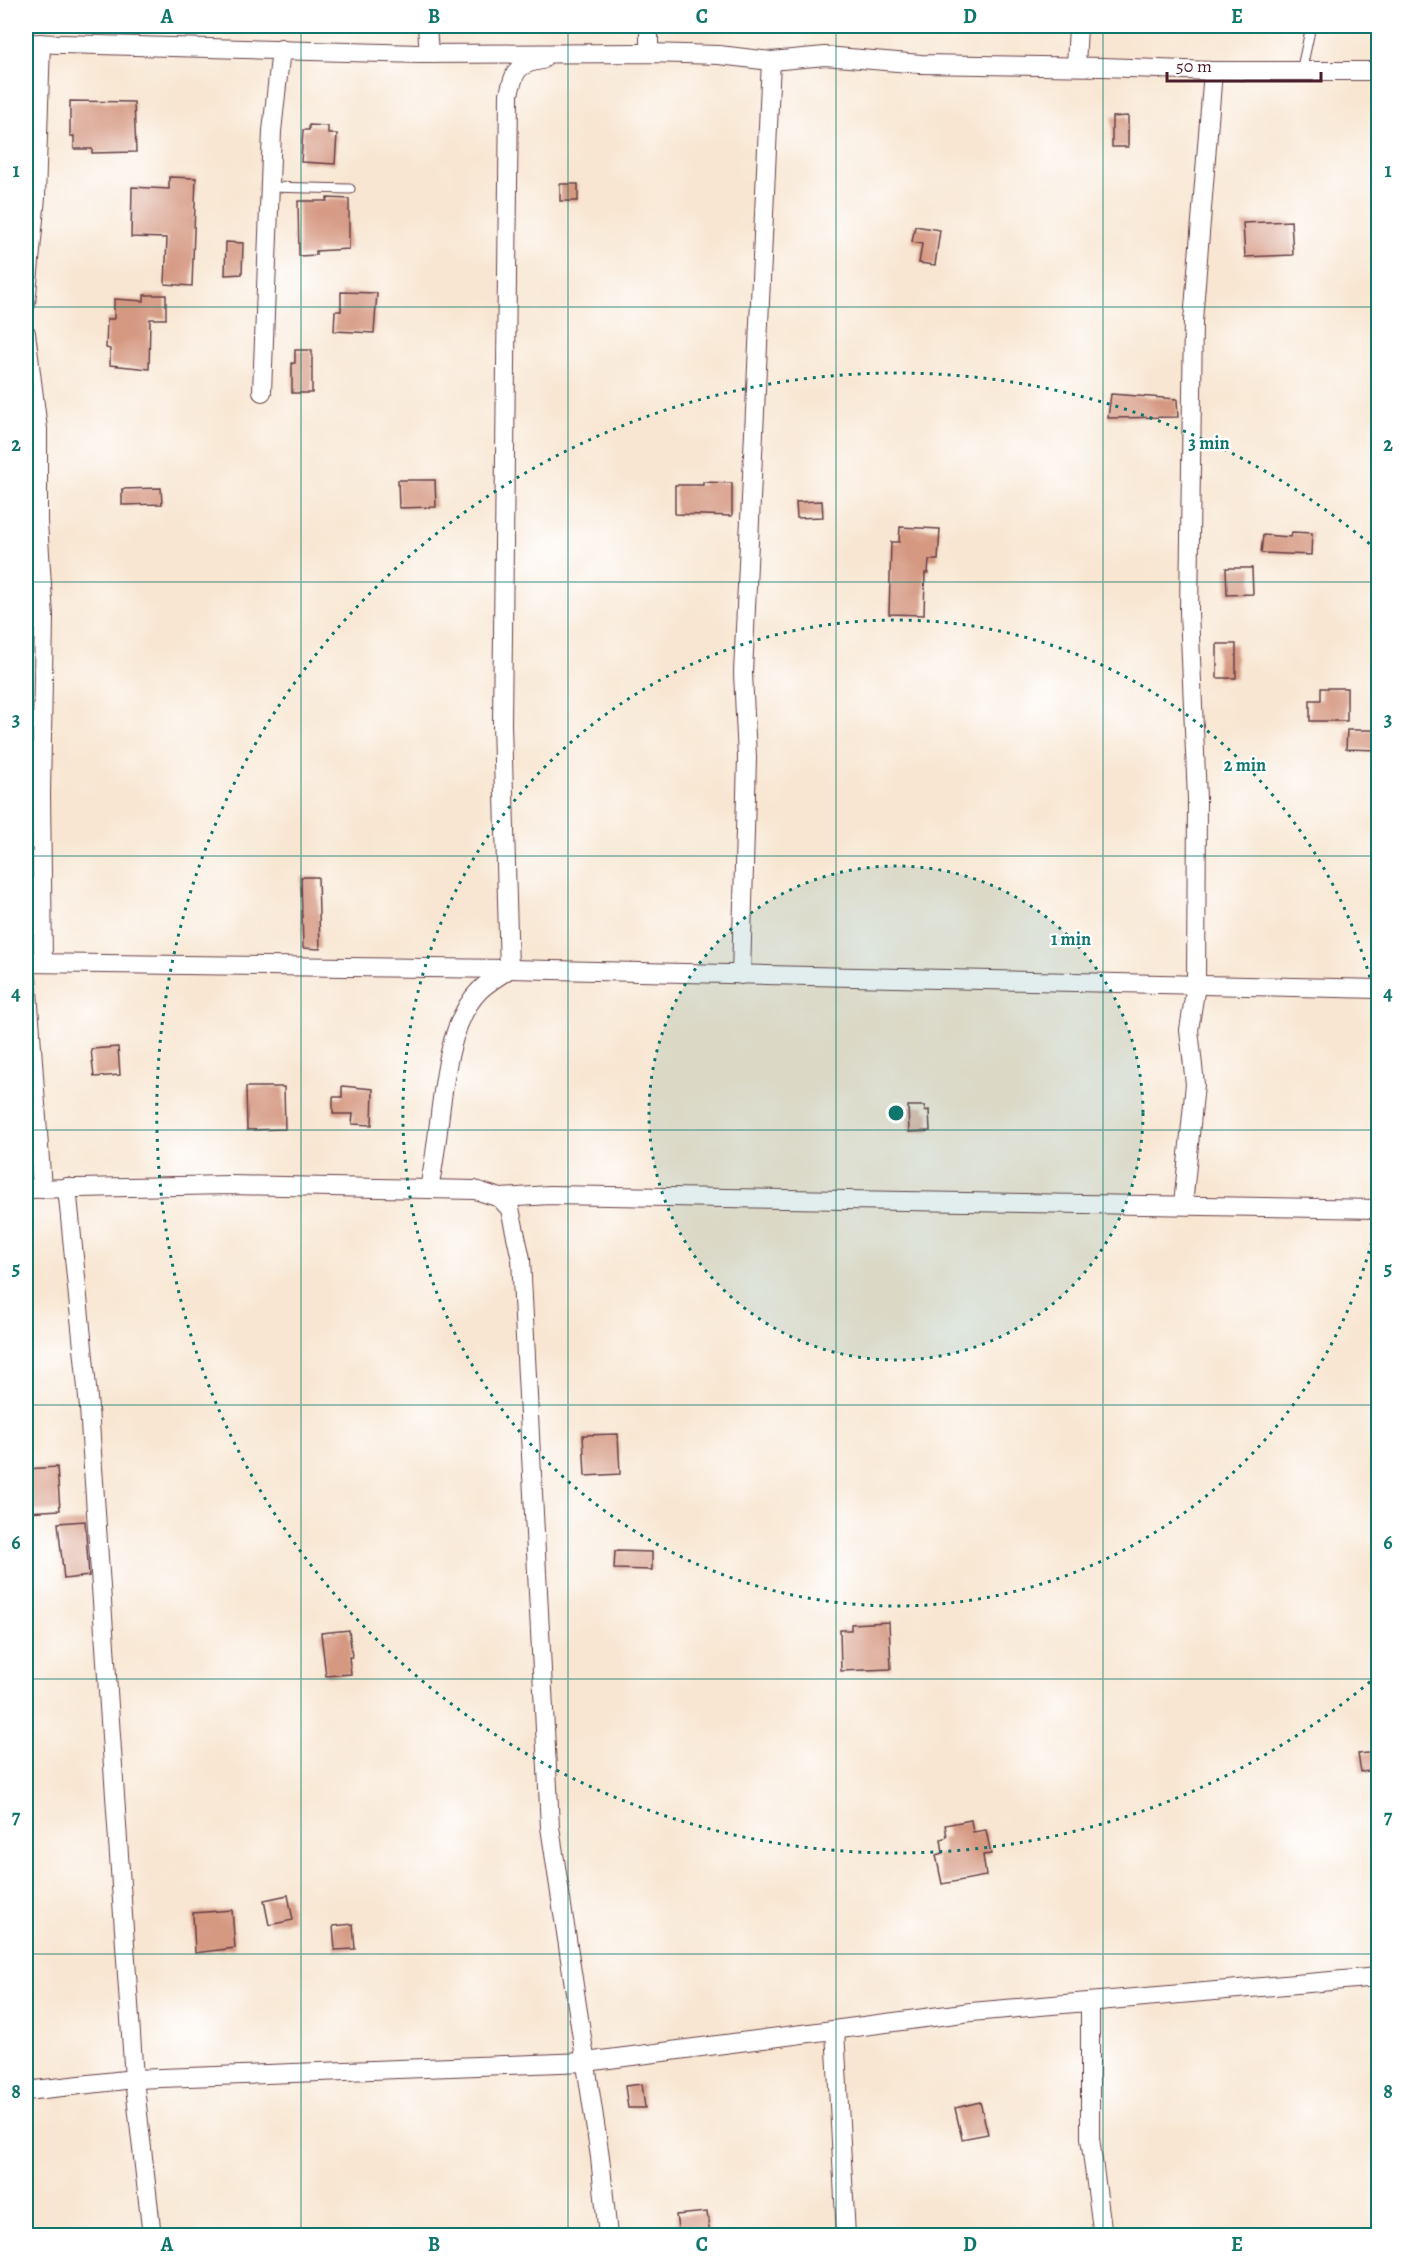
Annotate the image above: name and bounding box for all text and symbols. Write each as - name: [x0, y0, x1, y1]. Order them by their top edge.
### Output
- text: A: [160, 3, 174, 30]
- text: B: [428, 3, 440, 30]
- text: C: [696, 3, 708, 30]
- text: D: [963, 3, 977, 30]
- text: E: [1231, 3, 1243, 30]
- scale bar: [1167, 45, 1322, 83]
- text: 50 m: [1176, 54, 1212, 78]
- text: 1: [12, 157, 20, 184]
- text: 1: [1384, 157, 1392, 184]
- text: 2: [11, 431, 21, 458]
- text: 3 min: [1188, 431, 1230, 455]
- text: 2: [1383, 431, 1393, 458]
- text: 3: [12, 706, 20, 733]
- text: 3: [1384, 706, 1392, 733]
- text: 2 min: [1224, 753, 1266, 777]
- text: 1 min: [1051, 927, 1091, 951]
- text: 4: [11, 980, 21, 1007]
- text: 4: [1383, 980, 1393, 1007]
- centre of rings: [886, 1103, 906, 1123]
- text: 5: [12, 1255, 20, 1282]
- text: 5: [1384, 1255, 1392, 1282]
- text: 6: [11, 1529, 21, 1556]
- text: 6: [1383, 1529, 1393, 1556]
- text: 7: [12, 1803, 21, 1830]
- text: 7: [1384, 1803, 1393, 1830]
- text: 8: [11, 2078, 21, 2105]
- text: 8: [1383, 2078, 1393, 2105]
- text: A: [160, 2231, 174, 2258]
- text: B: [428, 2231, 440, 2258]
- text: C: [696, 2231, 708, 2258]
- text: D: [963, 2231, 977, 2258]
- text: E: [1231, 2231, 1243, 2258]

